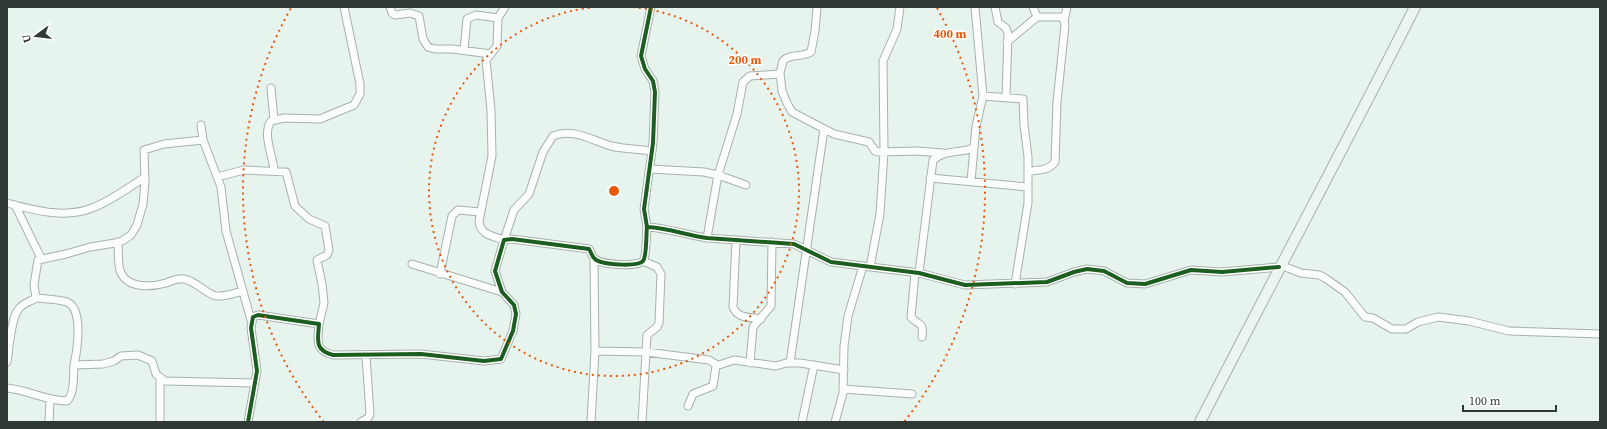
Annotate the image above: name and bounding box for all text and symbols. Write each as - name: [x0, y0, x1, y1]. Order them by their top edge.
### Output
- north arrow: [16, 16, 56, 56]
- text: 400 m: [934, 26, 967, 42]
- text: U: [19, 33, 35, 44]
- text: 200 m: [729, 52, 762, 68]
- centre of rings: [607, 184, 621, 198]
- scale bar: [1463, 387, 1556, 413]
- text: 100 m: [1469, 393, 1501, 409]

